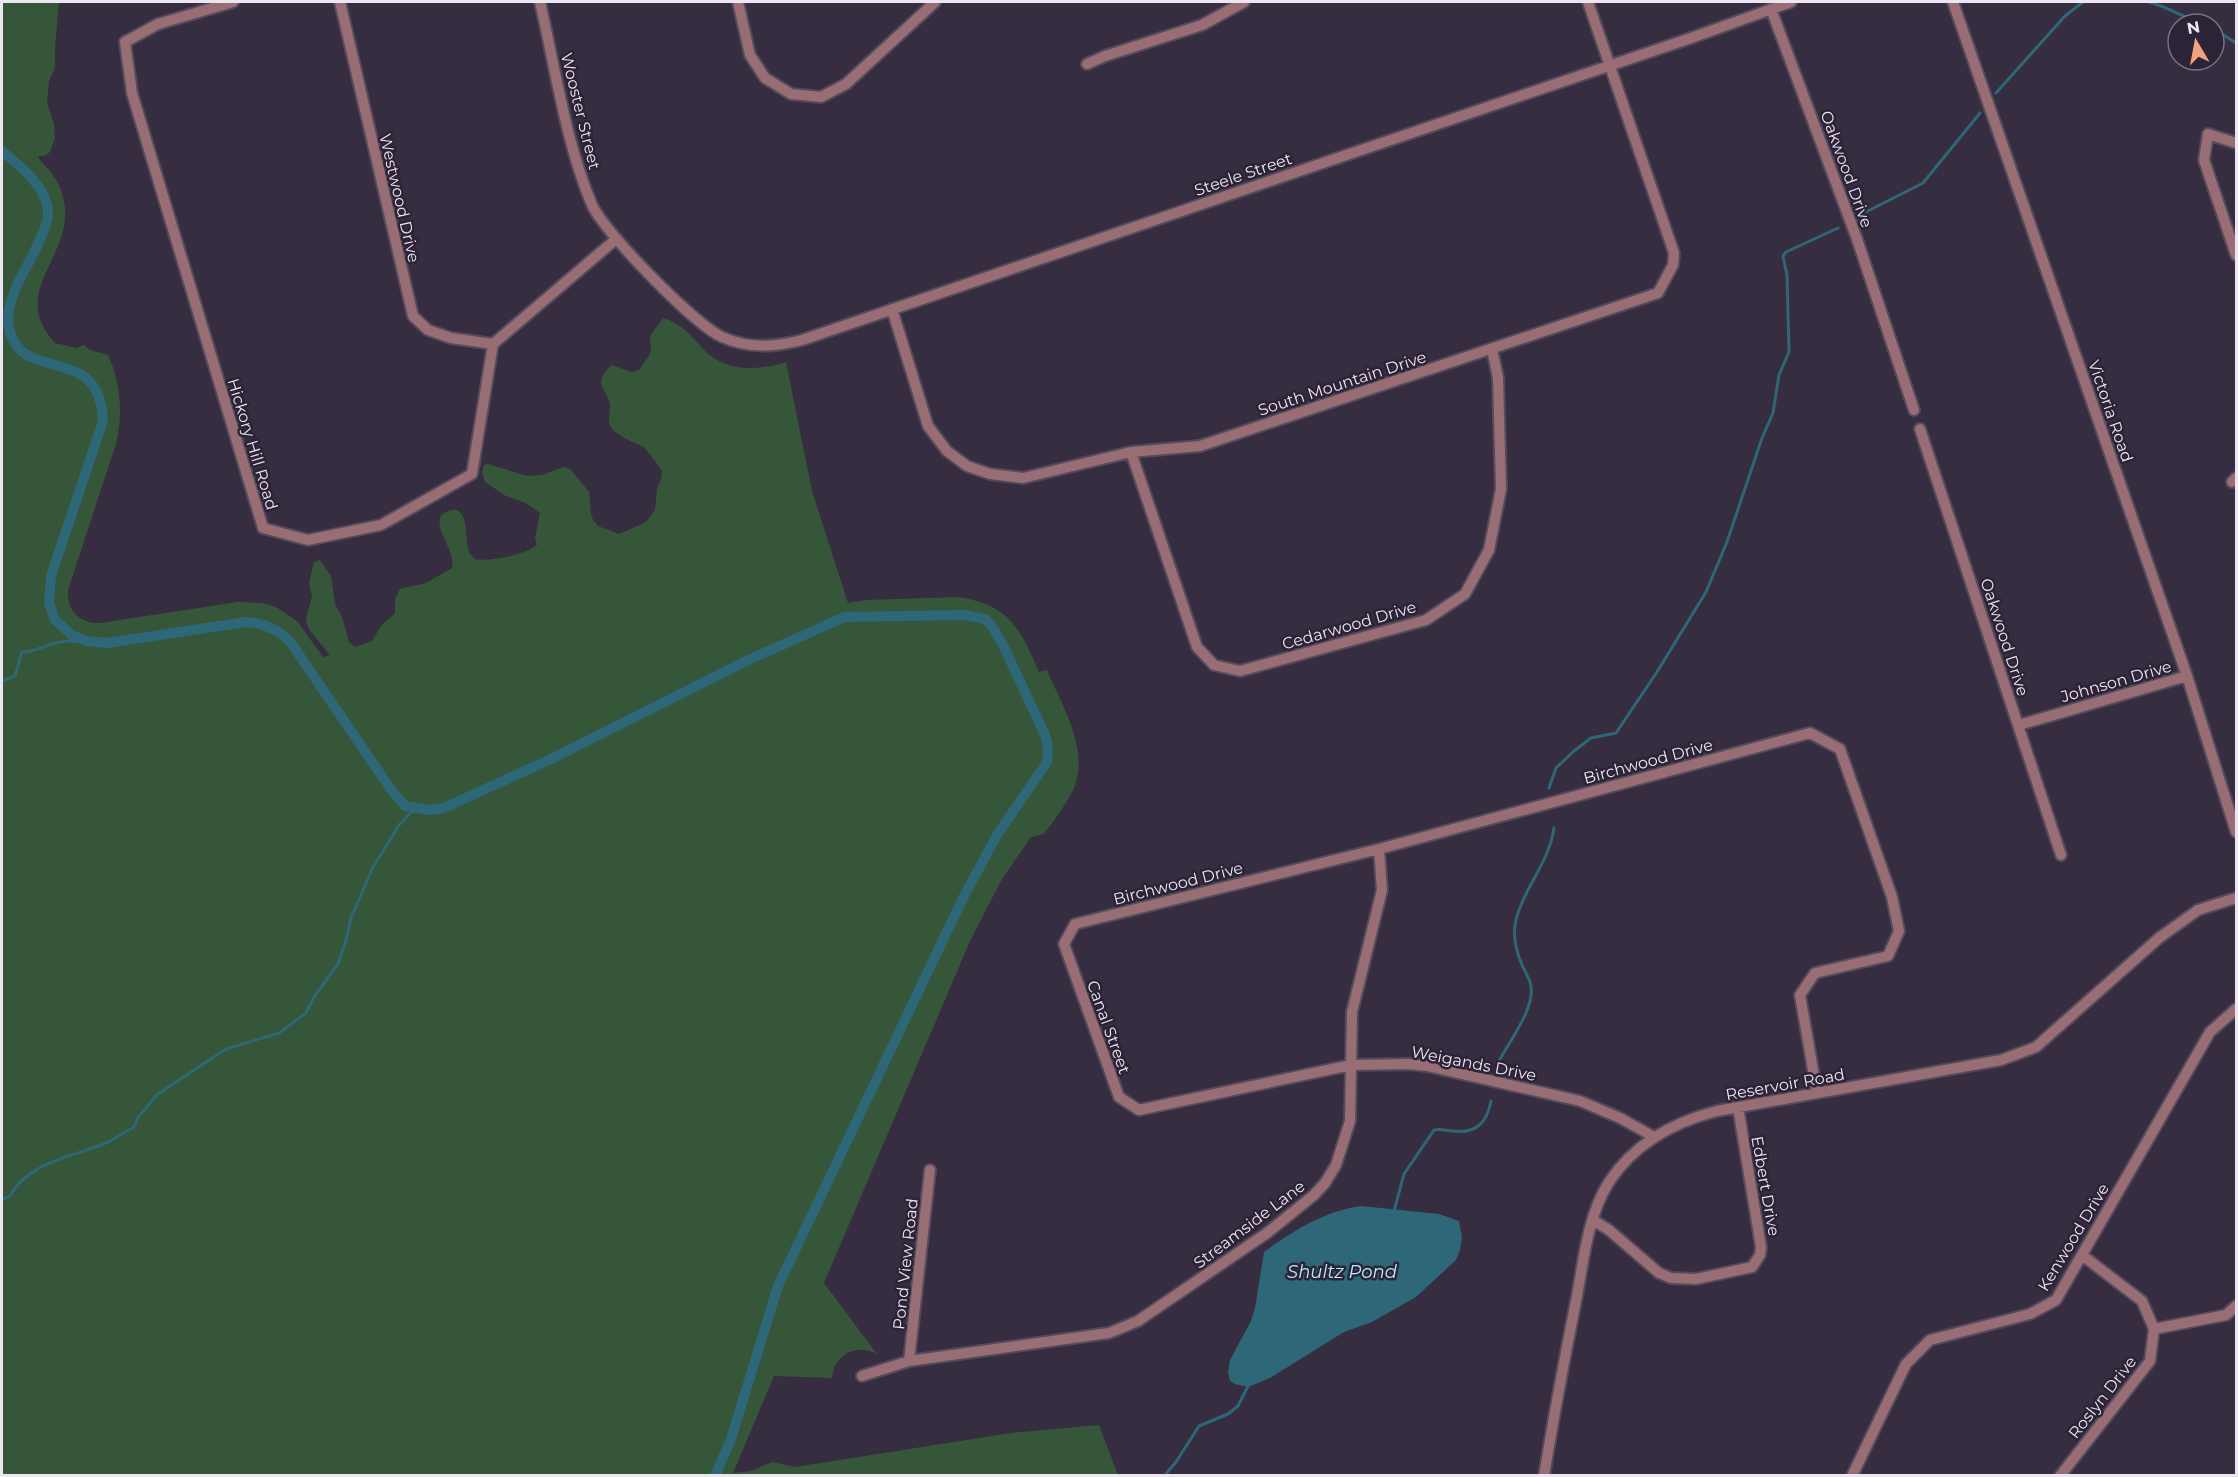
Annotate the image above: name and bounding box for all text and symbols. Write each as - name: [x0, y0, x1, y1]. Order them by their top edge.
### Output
- north arrow: [2166, 12, 2226, 72]
- text: N: [2185, 17, 2202, 38]
- street label: Wooster Street: [557, 51, 604, 172]
- street label: Oakwood Drive: [1817, 108, 1876, 230]
- street label: Westwood Drive: [375, 132, 424, 264]
- street label: Steele Street: [1192, 149, 1295, 200]
- street label: South Mountain Drive: [1256, 347, 1429, 420]
- street label: Victoria Road: [2084, 358, 2137, 465]
- street label: Hickory Hill Road: [223, 376, 282, 512]
- street label: Oakwood Drive: [1977, 576, 2033, 699]
- street label: Cedarwood Drive: [1280, 597, 1418, 654]
- street label: Johnson Drive: [2058, 657, 2174, 707]
- street label: Birchwood Drive: [1581, 735, 1715, 788]
- street label: Birchwood Drive: [1111, 858, 1245, 909]
- street label: Canal Street: [1083, 978, 1134, 1077]
- street label: Weigands Drive: [1410, 1042, 1538, 1085]
- street label: Reservoir Road: [1724, 1065, 1846, 1104]
- street label: Edbert Drive: [1747, 1135, 1784, 1238]
- street label: Streamside Lane: [1190, 1176, 1309, 1272]
- street label: Kenwood Drive: [2034, 1180, 2113, 1295]
- street label: Pond View Road: [889, 1197, 922, 1331]
- water label: Shultz Pond: [1287, 1261, 1398, 1283]
- street label: Roslyn Drive: [2064, 1352, 2140, 1442]

